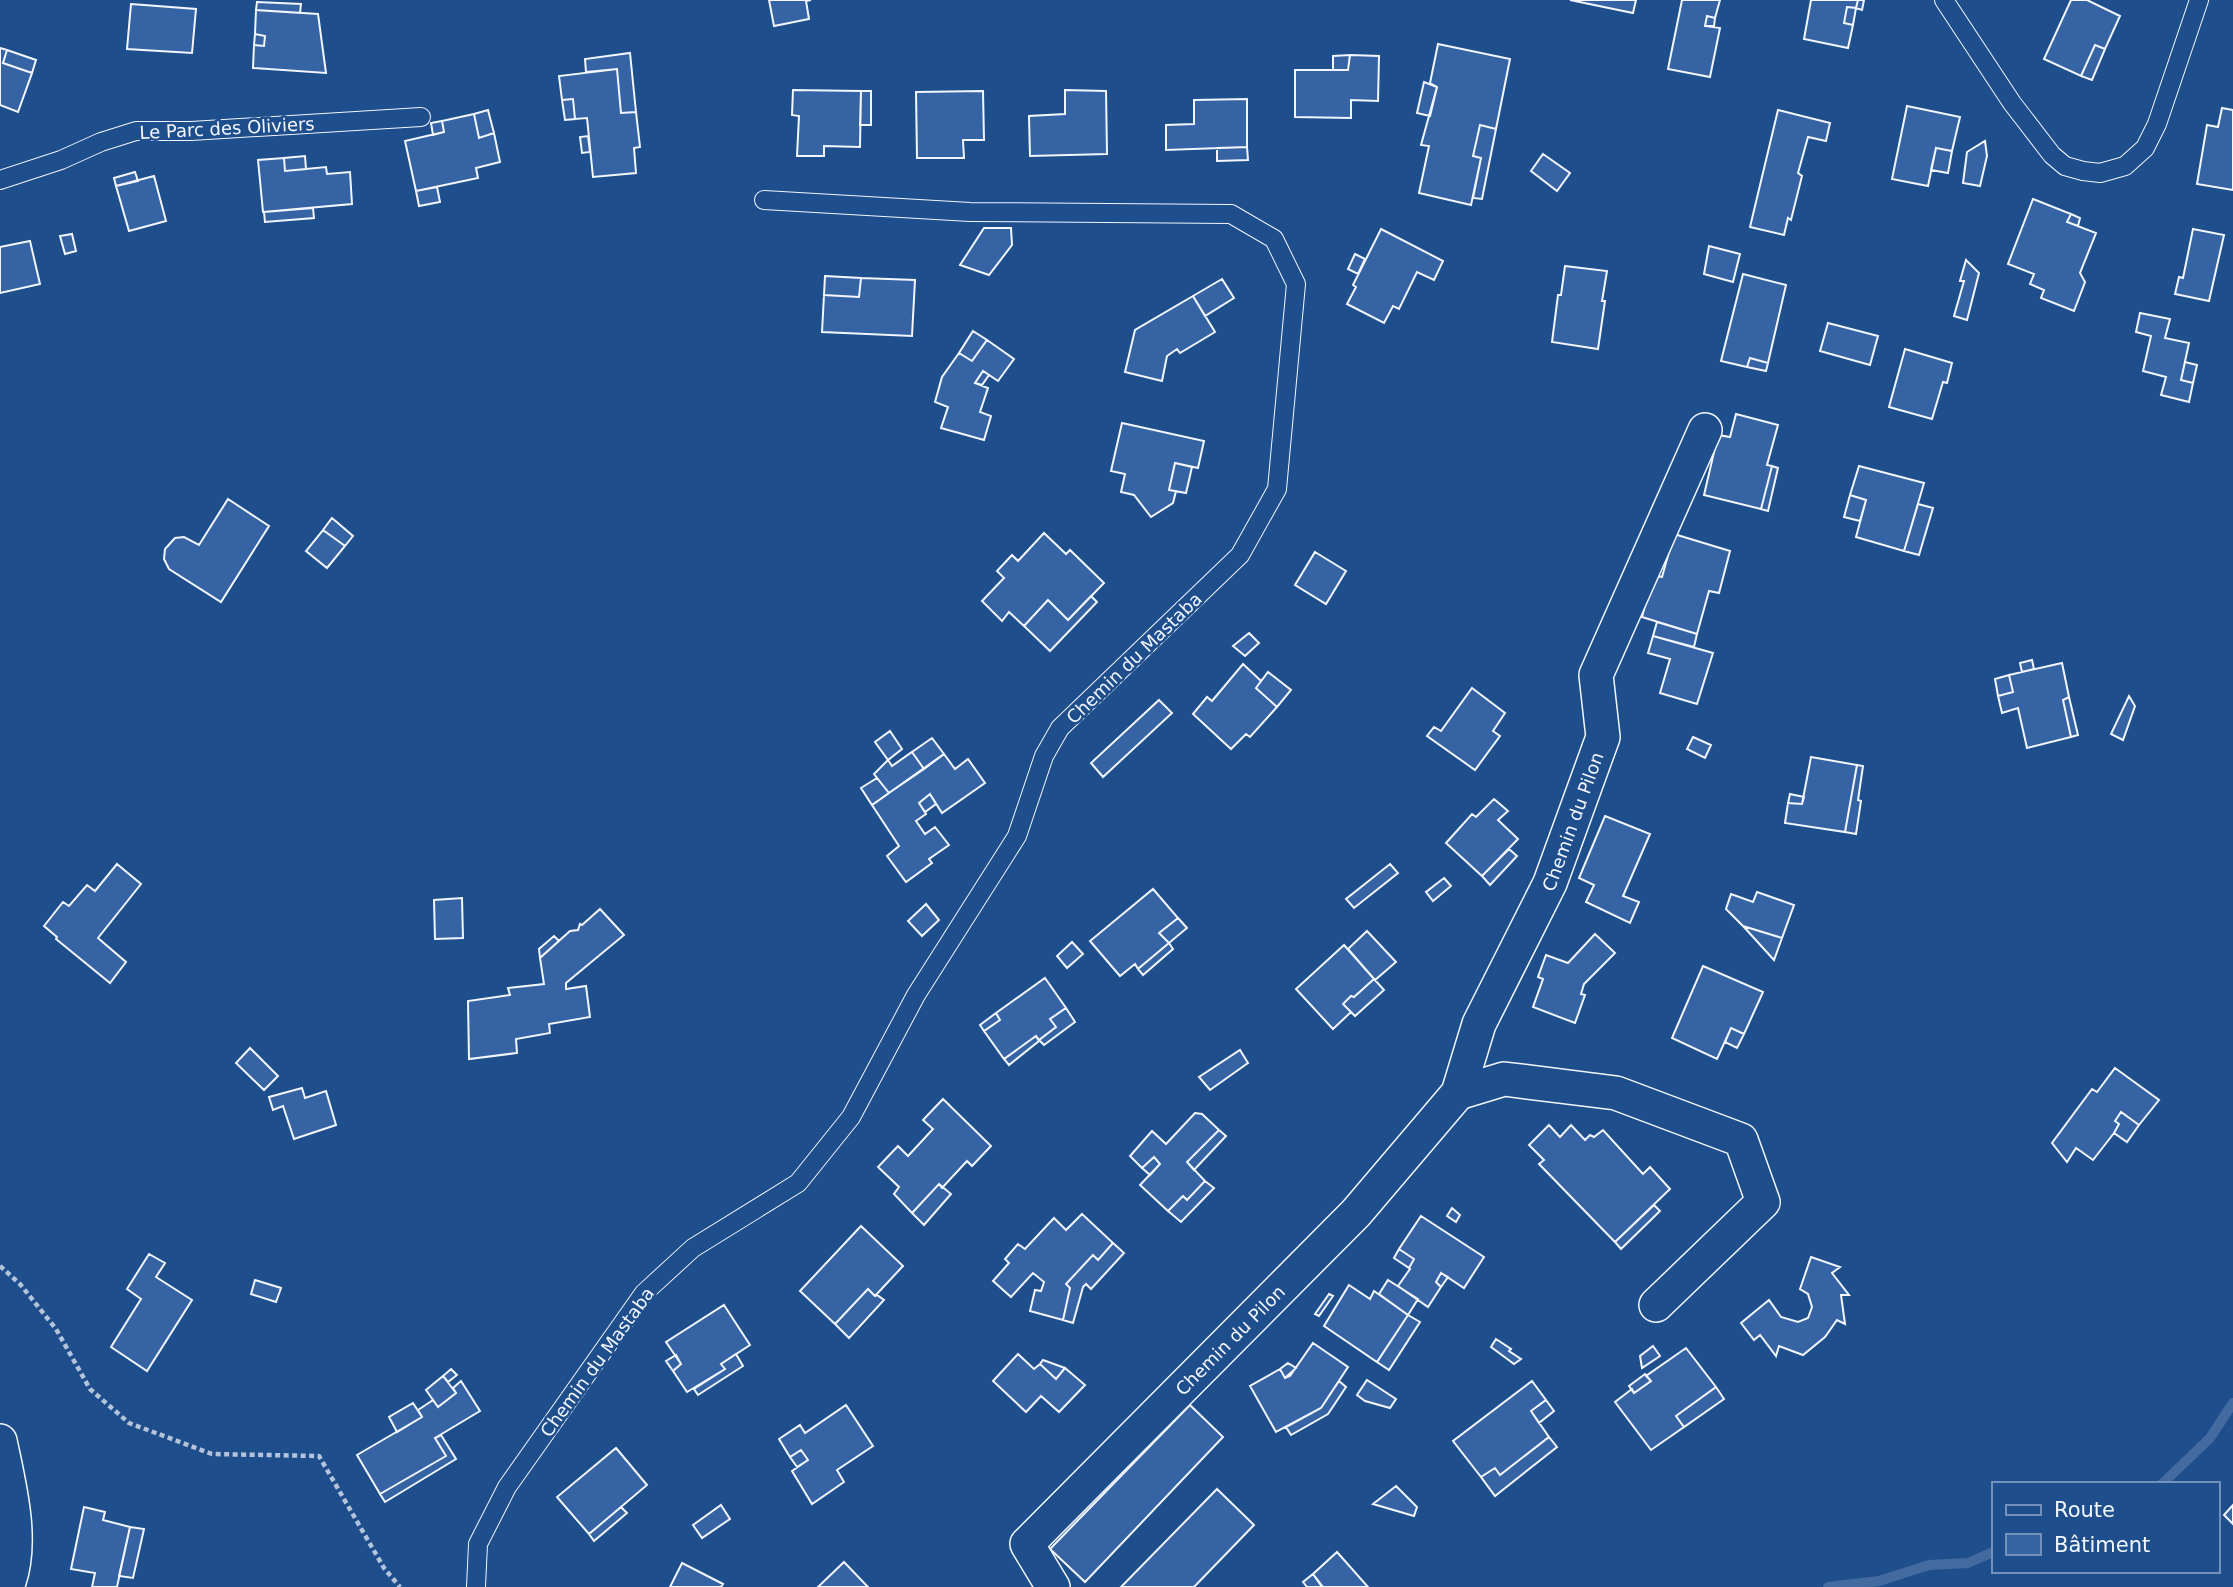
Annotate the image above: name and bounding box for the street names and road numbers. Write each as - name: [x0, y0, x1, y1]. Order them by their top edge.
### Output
- street label: Le Parc des Oliviers: [139, 113, 315, 143]
- street label: Chemin du Mastaba: [1062, 588, 1206, 728]
- street label: Chemin du Pilon: [1537, 749, 1607, 895]
- street label: Chemin du Pilon: [1171, 1281, 1289, 1399]
- street label: Chemin du Mastaba: [536, 1283, 658, 1441]

